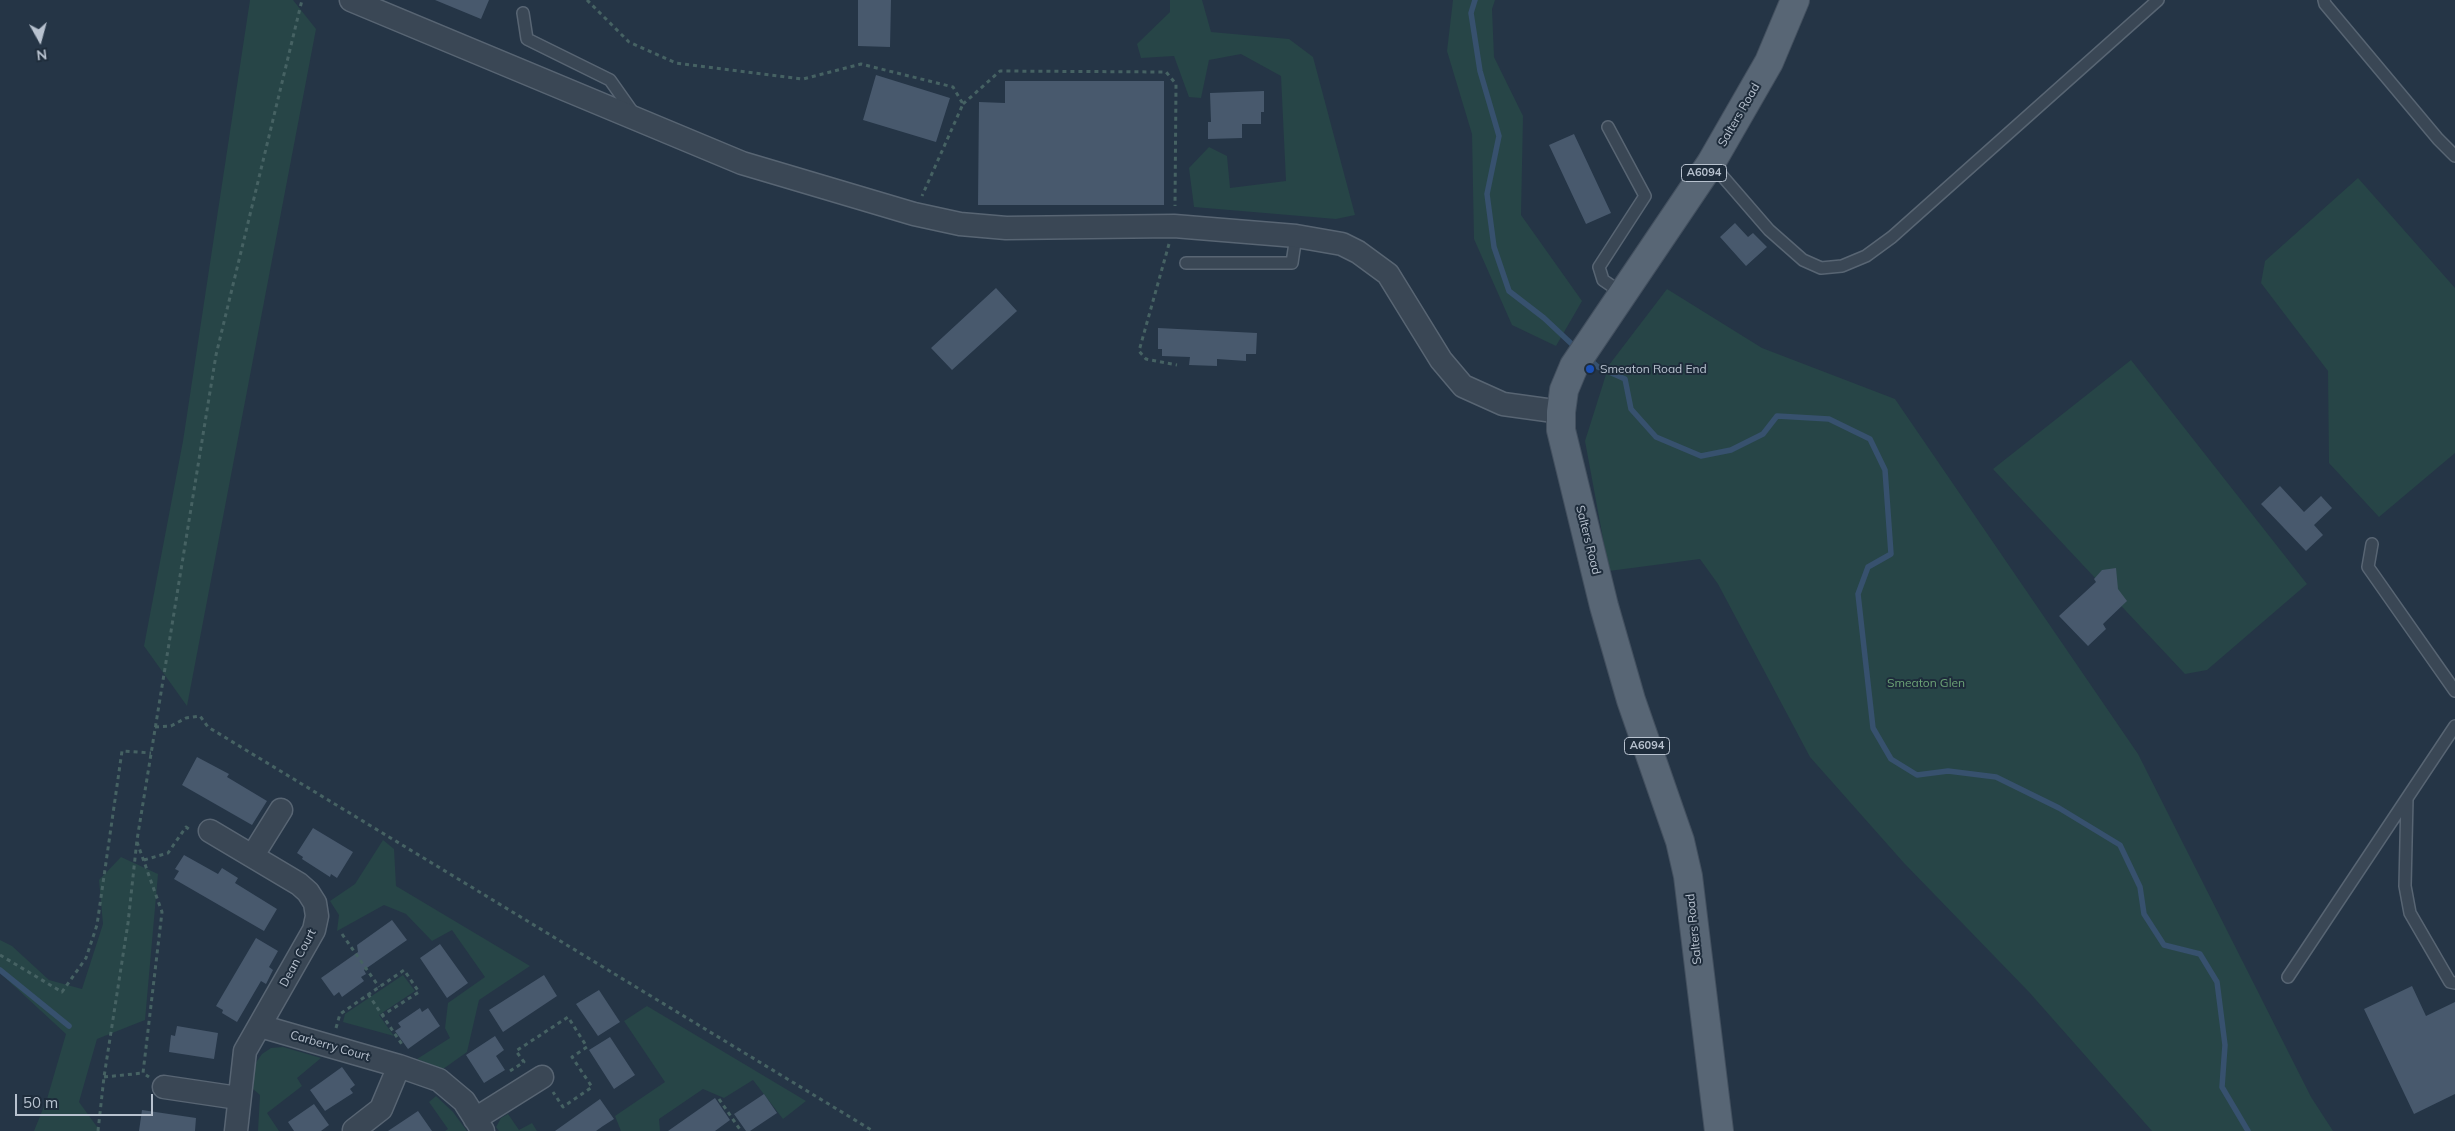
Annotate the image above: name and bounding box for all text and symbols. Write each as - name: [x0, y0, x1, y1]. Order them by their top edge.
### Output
- north arrow: [15, 15, 65, 65]
- text: N: [35, 45, 48, 64]
- street label: Salters Road: [1715, 81, 1763, 149]
- road number: A6094: [1682, 164, 1726, 182]
- place label: Smeaton Road End: [1600, 362, 1707, 376]
- marker: Smeaton Road End: [1584, 363, 1596, 375]
- street label: Salters Road: [1572, 504, 1604, 576]
- park label: Smeaton Glen: [1887, 676, 1965, 690]
- road number: A6094: [1624, 738, 1670, 754]
- street label: Salters Road: [1683, 893, 1705, 965]
- street label: Dean Court: [277, 927, 319, 989]
- street label: Carberry Court: [288, 1028, 372, 1064]
- scale bar: [18, 1084, 155, 1116]
- text: 50 m: [23, 1093, 58, 1112]

